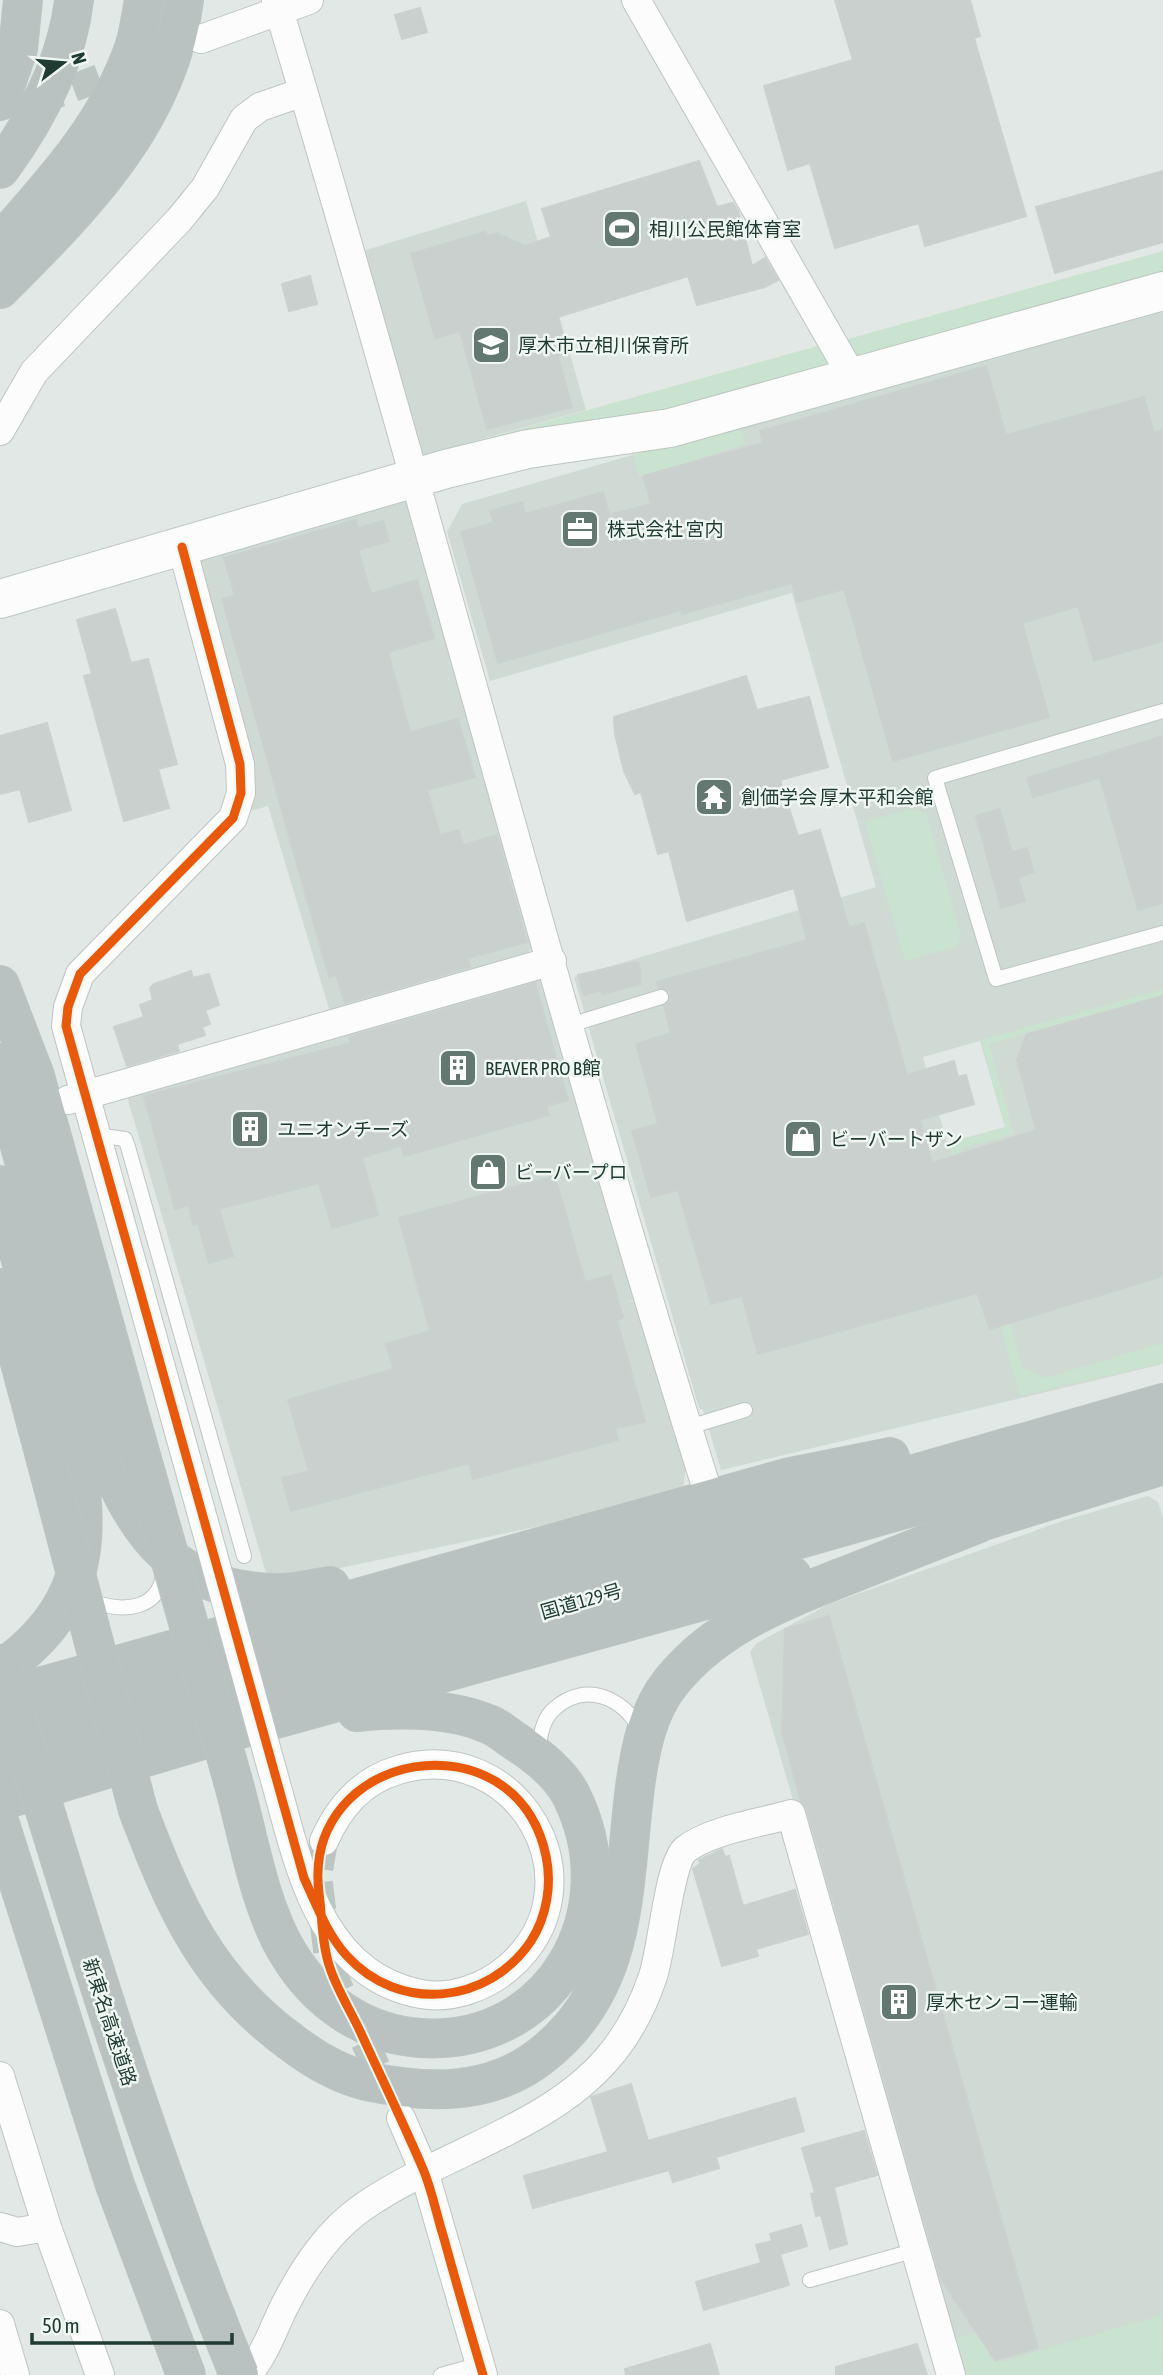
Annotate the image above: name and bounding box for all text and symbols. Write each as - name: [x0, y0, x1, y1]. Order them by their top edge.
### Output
- north arrow: [28, 28, 98, 98]
- text: N: [67, 50, 91, 67]
- sports icon: 相川公民館体育室: [601, 208, 643, 250]
- place label: 相川公民館体育室: [649, 218, 801, 240]
- school or university icon: 厚木市立相川保育所: [470, 324, 512, 366]
- place label: 厚木市立相川保育所: [518, 334, 689, 356]
- office icon: 株式会社 宮内: [559, 508, 601, 550]
- place label: 株式会社 宮内: [607, 518, 724, 540]
- temple icon: 創価学会 厚木平和会館: [693, 776, 735, 818]
- place label: 創価学会 厚木平和会館: [741, 786, 934, 808]
- building icon: BEAVER PRO B館: [437, 1047, 479, 1089]
- place label: BEAVER PRO B館: [485, 1057, 601, 1079]
- building icon: ユニオンチーズ: [229, 1108, 271, 1150]
- place label: ユニオンチーズ: [277, 1118, 409, 1140]
- shop icon: ビーバートザン: [782, 1118, 824, 1160]
- place label: ビーバートザン: [830, 1128, 963, 1150]
- shop icon: ビーバープロ: [467, 1151, 509, 1193]
- place label: ビーバープロ: [515, 1161, 628, 1183]
- street label: 国道129号: [538, 1579, 624, 1623]
- street label: 新東名高速道路: [79, 1955, 141, 2089]
- building icon: 厚木センコー運輸: [878, 1981, 920, 2023]
- place label: 厚木センコー運輸: [926, 1991, 1078, 2013]
- scale bar: [32, 2302, 231, 2346]
- text: 50 m: [42, 2313, 80, 2337]

